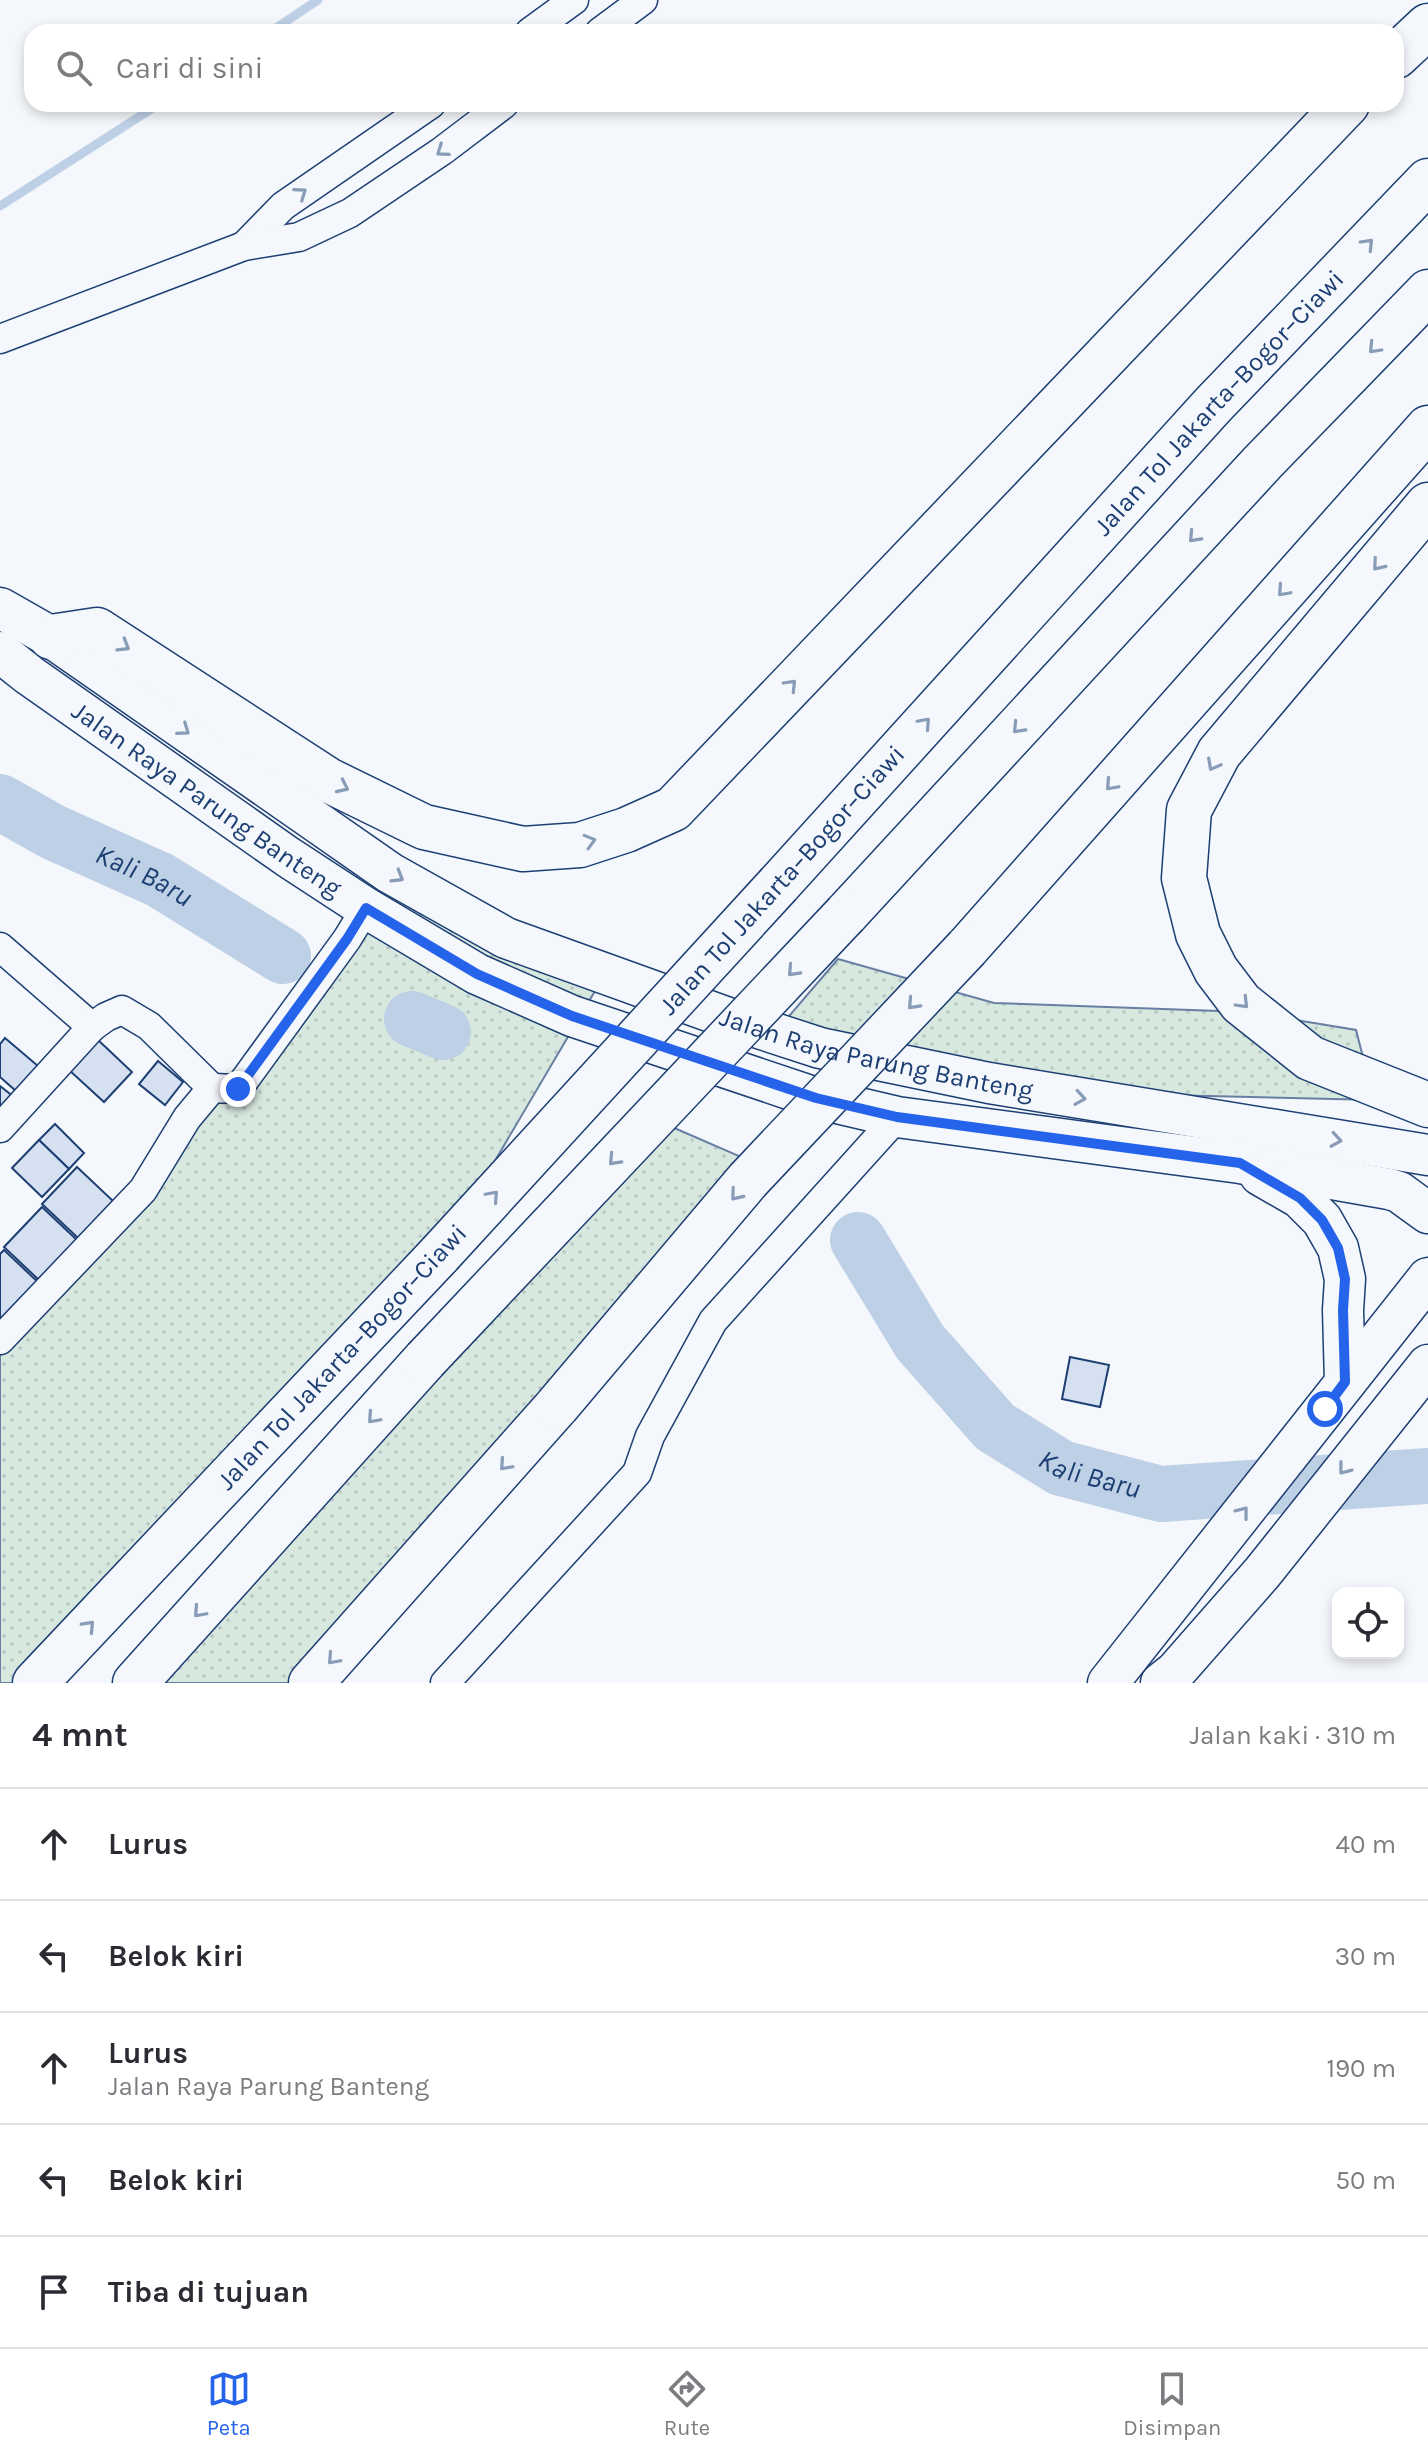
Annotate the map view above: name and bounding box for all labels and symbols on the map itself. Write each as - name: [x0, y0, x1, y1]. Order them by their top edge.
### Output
- one-way arrow: [436, 141, 450, 155]
- one-way arrow: [293, 188, 307, 203]
- one-way arrow: [1359, 239, 1373, 253]
- street label: Jalan Tol Jakarta–Bogor–Ciawi: [1087, 263, 1350, 542]
- one-way arrow: [1368, 339, 1383, 353]
- one-way arrow: [1190, 527, 1204, 542]
- one-way arrow: [1373, 556, 1388, 570]
- one-way arrow: [1279, 581, 1293, 596]
- one-way arrow: [115, 637, 130, 652]
- one-way arrow: [781, 680, 796, 694]
- street label: Jalan Raya Parung Banteng: [66, 695, 348, 904]
- one-way arrow: [916, 717, 930, 732]
- one-way arrow: [1013, 719, 1028, 733]
- one-way arrow: [176, 720, 190, 735]
- street label: Jalan Tol Jakarta–Bogor–Ciawi: [653, 739, 911, 1021]
- one-way arrow: [1207, 757, 1222, 772]
- one-way arrow: [1106, 776, 1120, 791]
- one-way arrow: [334, 777, 349, 793]
- one-way arrow: [582, 834, 596, 851]
- water label: Kali Baru: [91, 837, 199, 913]
- one-way arrow: [389, 867, 404, 883]
- one-way arrow: [787, 962, 802, 976]
- one-way arrow: [1234, 994, 1249, 1008]
- one-way arrow: [909, 995, 923, 1010]
- street label: Jalan Raya Parung Banteng: [716, 1001, 1036, 1106]
- route end: [220, 1071, 256, 1107]
- one-way arrow: [1073, 1089, 1086, 1106]
- one-way arrow: [1329, 1131, 1343, 1148]
- one-way arrow: [609, 1151, 624, 1165]
- one-way arrow: [731, 1185, 746, 1200]
- one-way arrow: [484, 1191, 498, 1206]
- street label: Jalan Tol Jakarta–Bogor–Ciawi: [211, 1218, 473, 1496]
- route start: [1307, 1391, 1343, 1427]
- one-way arrow: [368, 1409, 383, 1424]
- water label: Kali Baru: [1033, 1442, 1144, 1505]
- one-way arrow: [500, 1455, 515, 1470]
- one-way arrow: [1340, 1460, 1354, 1475]
- one-way arrow: [1233, 1506, 1247, 1521]
- one-way arrow: [195, 1602, 209, 1617]
- one-way arrow: [79, 1621, 94, 1635]
- one-way arrow: [328, 1650, 342, 1665]

